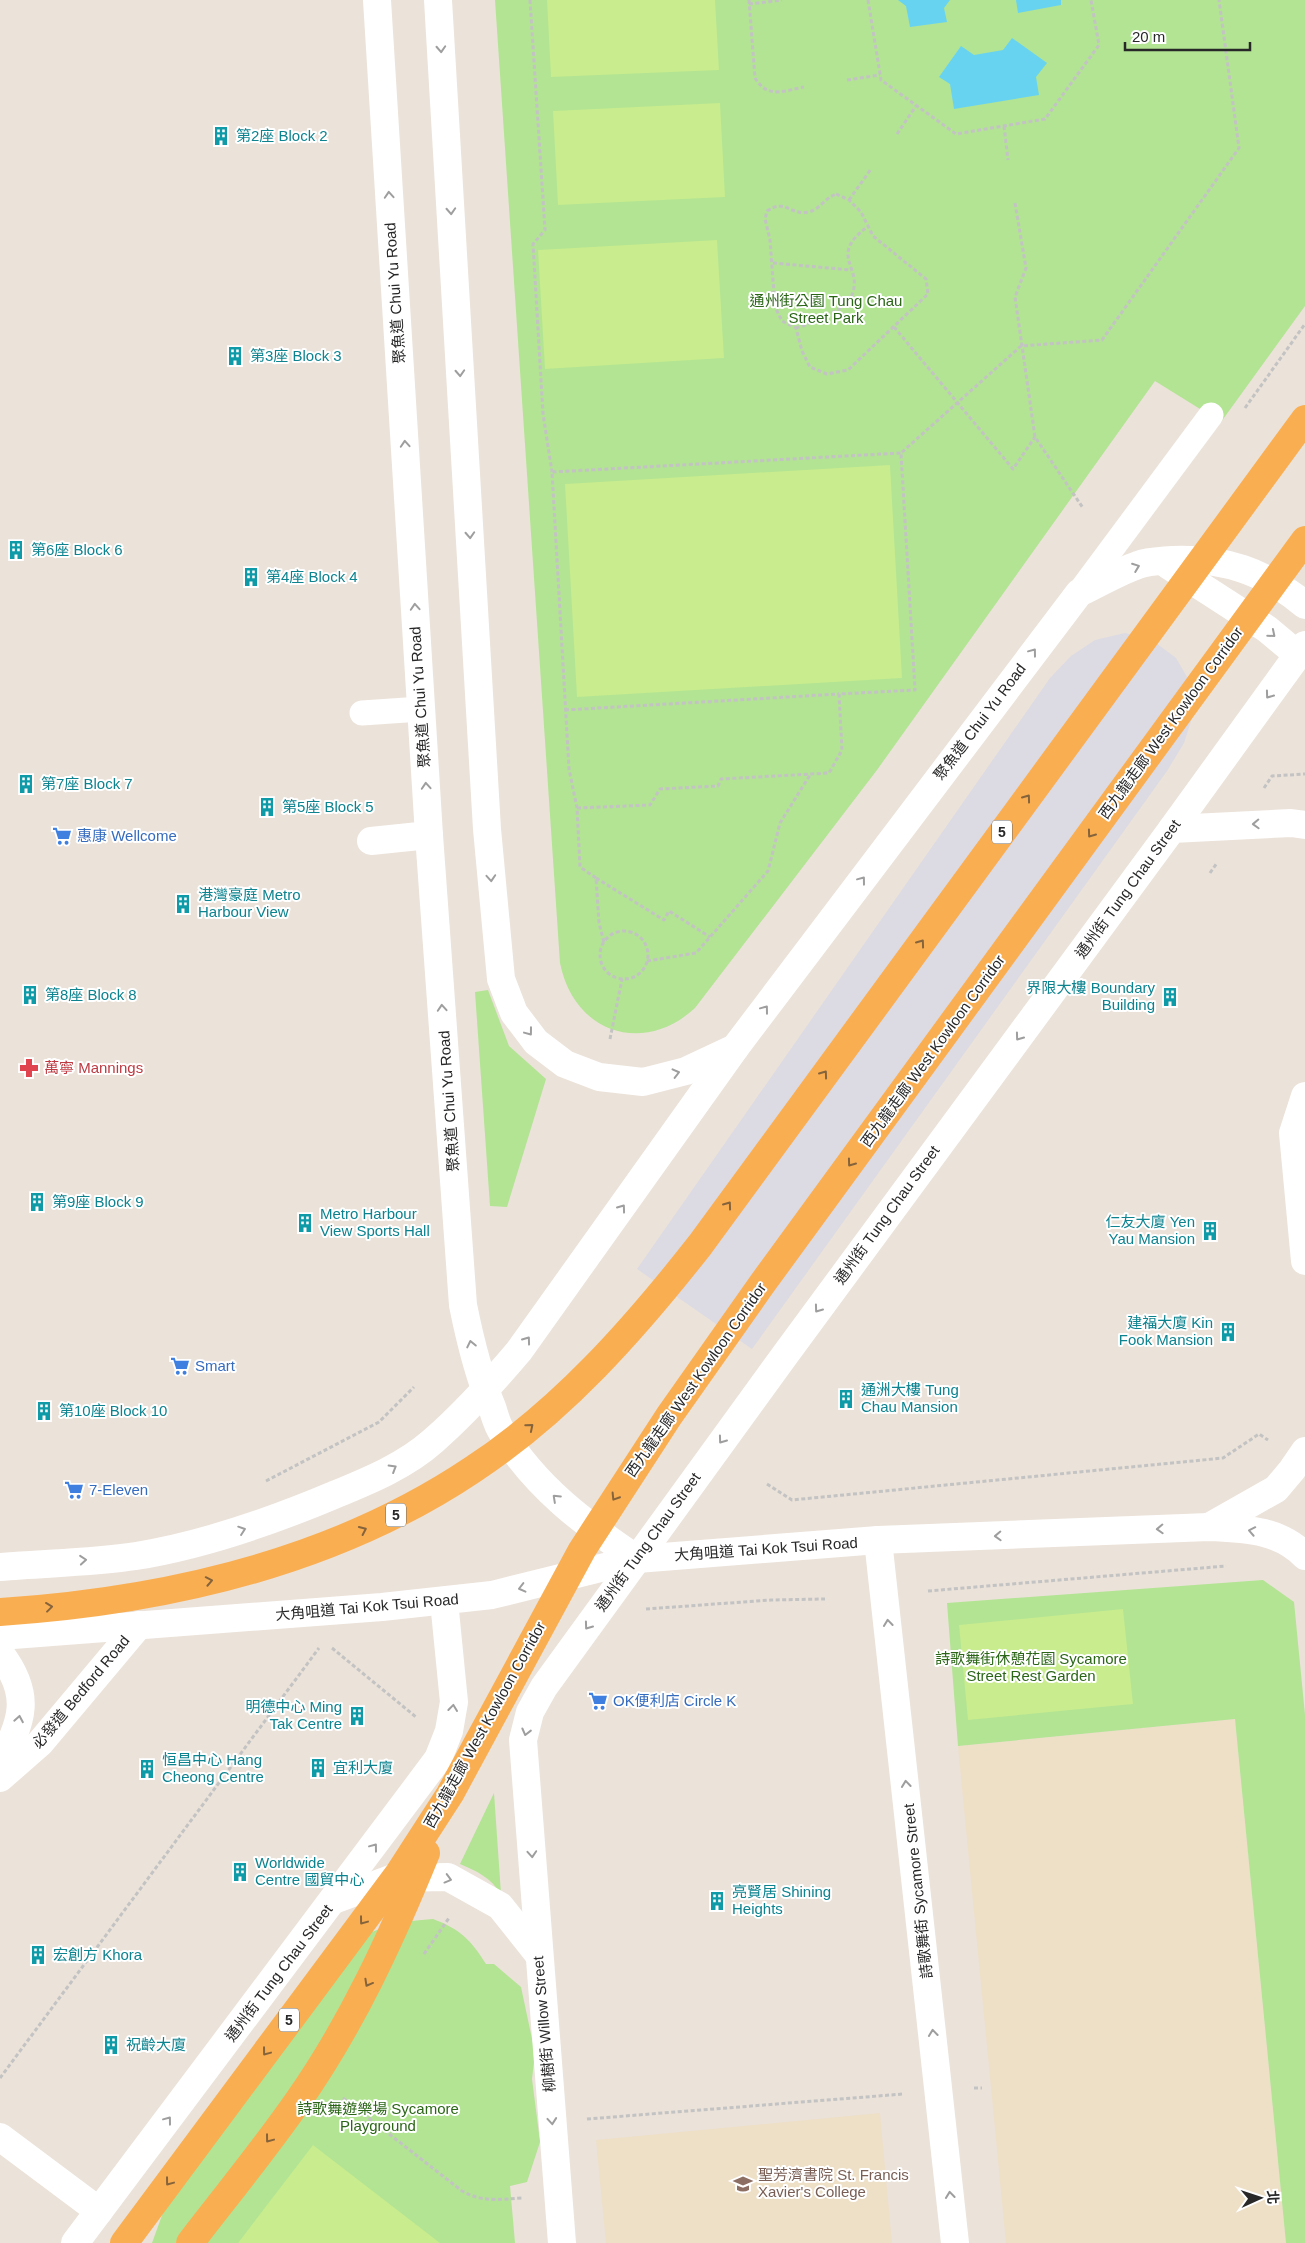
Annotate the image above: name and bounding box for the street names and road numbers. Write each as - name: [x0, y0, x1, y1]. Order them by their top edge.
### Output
- street label: 聚魚道 Chui Yu Road: [381, 222, 408, 364]
- street label: 西九龍走廊 West Kowloon Corridor: [1095, 623, 1246, 822]
- street label: 聚魚道 Chui Yu Road: [406, 626, 433, 768]
- street label: 聚魚道 Chui Yu Road: [930, 660, 1029, 783]
- street label: 通州街 Tung Chau Street: [1072, 815, 1184, 961]
- road number: 5: [992, 820, 1012, 844]
- street label: 西九龍走廊 West Kowloon Corridor: [857, 951, 1008, 1150]
- street label: 聚魚道 Chui Yu Road: [435, 1030, 462, 1172]
- street label: 通州街 Tung Chau Street: [831, 1141, 943, 1287]
- street label: 西九龍走廊 West Kowloon Corridor: [622, 1279, 769, 1480]
- street label: 通州街 Tung Chau Street: [592, 1468, 704, 1614]
- road number: 5: [386, 1504, 406, 1526]
- street label: 大角咀道 Tai Kok Tsui Road: [674, 1534, 858, 1563]
- street label: 大角咀道 Tai Kok Tsui Road: [275, 1590, 459, 1623]
- street label: 西九龍走廊 West Kowloon Corridor: [421, 1619, 549, 1831]
- street label: 必發道 Bedford Road: [29, 1632, 133, 1751]
- street label: 詩歌舞街 Sycamore Street: [900, 1802, 935, 1979]
- street label: 通州街 Tung Chau Street: [222, 1900, 336, 2045]
- street label: 柳樹街 Willow Street: [529, 1954, 558, 2093]
- road number: 5: [279, 2008, 299, 2032]

